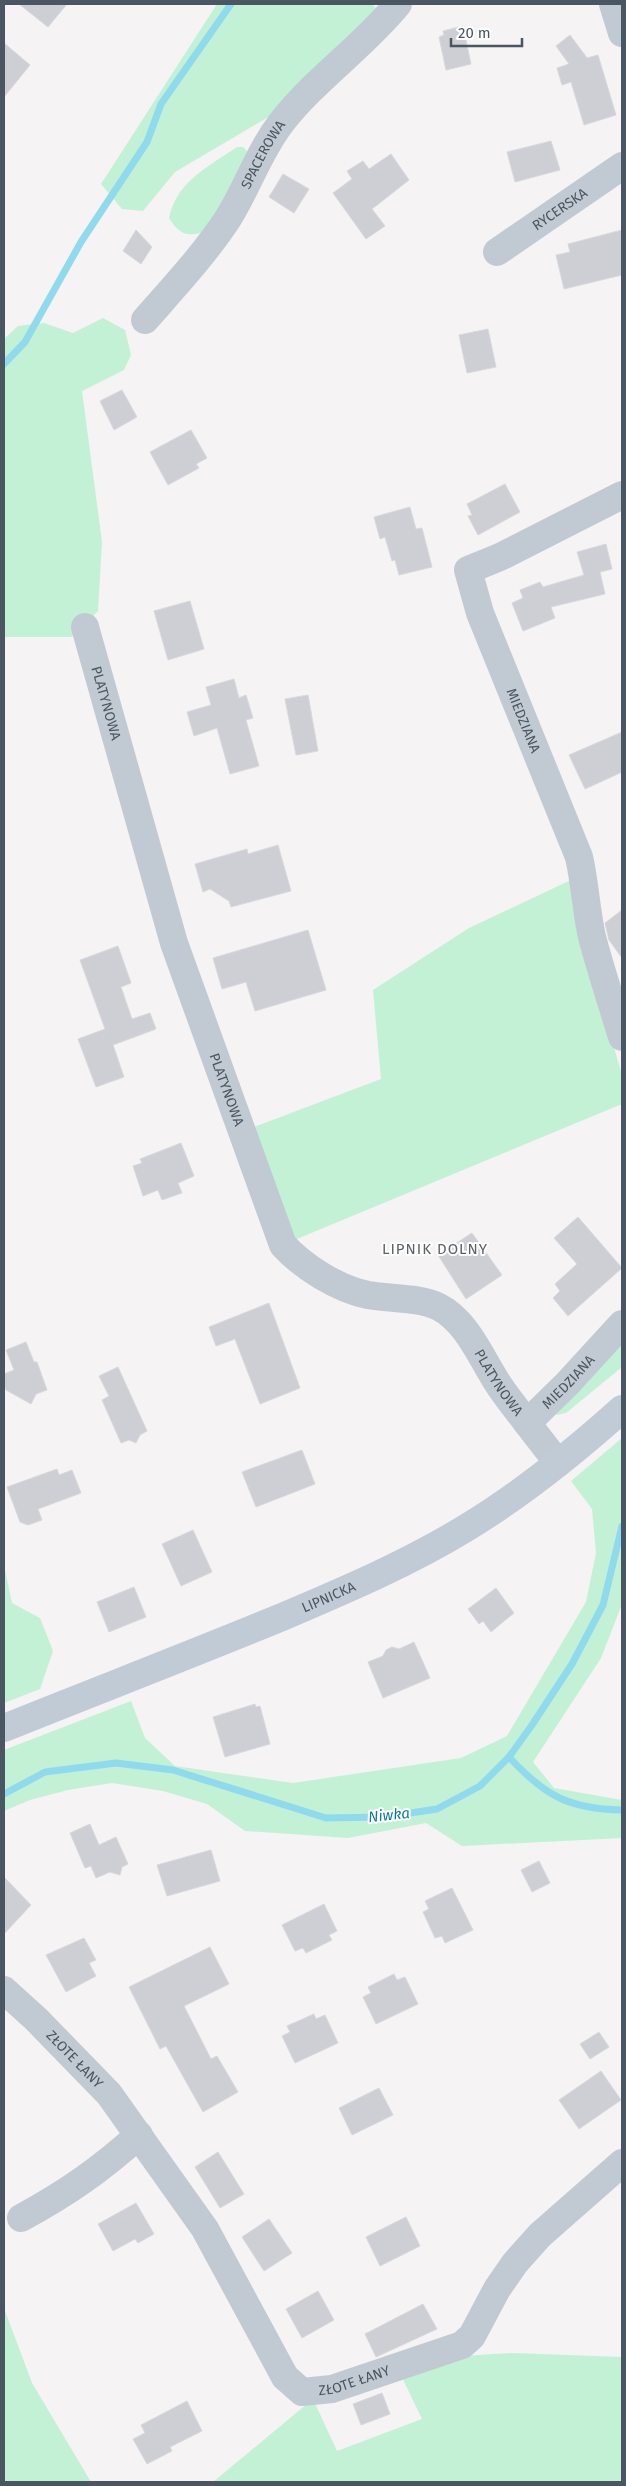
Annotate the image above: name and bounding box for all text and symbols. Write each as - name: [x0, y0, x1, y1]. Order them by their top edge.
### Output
- scale bar: [451, 15, 522, 47]
- text: 20 m: [458, 24, 491, 42]
- street label: SPACEROWA: [237, 117, 289, 192]
- street label: RYCERSKA: [529, 184, 590, 234]
- street label: PLATYNOWA: [88, 664, 125, 742]
- street label: MIEDZIANA: [503, 686, 544, 755]
- street label: PLATYNOWA: [206, 1051, 248, 1128]
- district label: LIPNIK DOLNY: [382, 1240, 488, 1258]
- street label: PLATYNOWA: [471, 1346, 527, 1419]
- street label: MIEDZIANA: [538, 1351, 598, 1412]
- street label: LIPNICKA: [299, 1578, 358, 1616]
- water label: Niwka: [367, 1804, 411, 1826]
- street label: ZŁOTE ŁANY: [43, 2027, 107, 2092]
- street label: ZŁOTE ŁANY: [318, 2361, 392, 2399]

